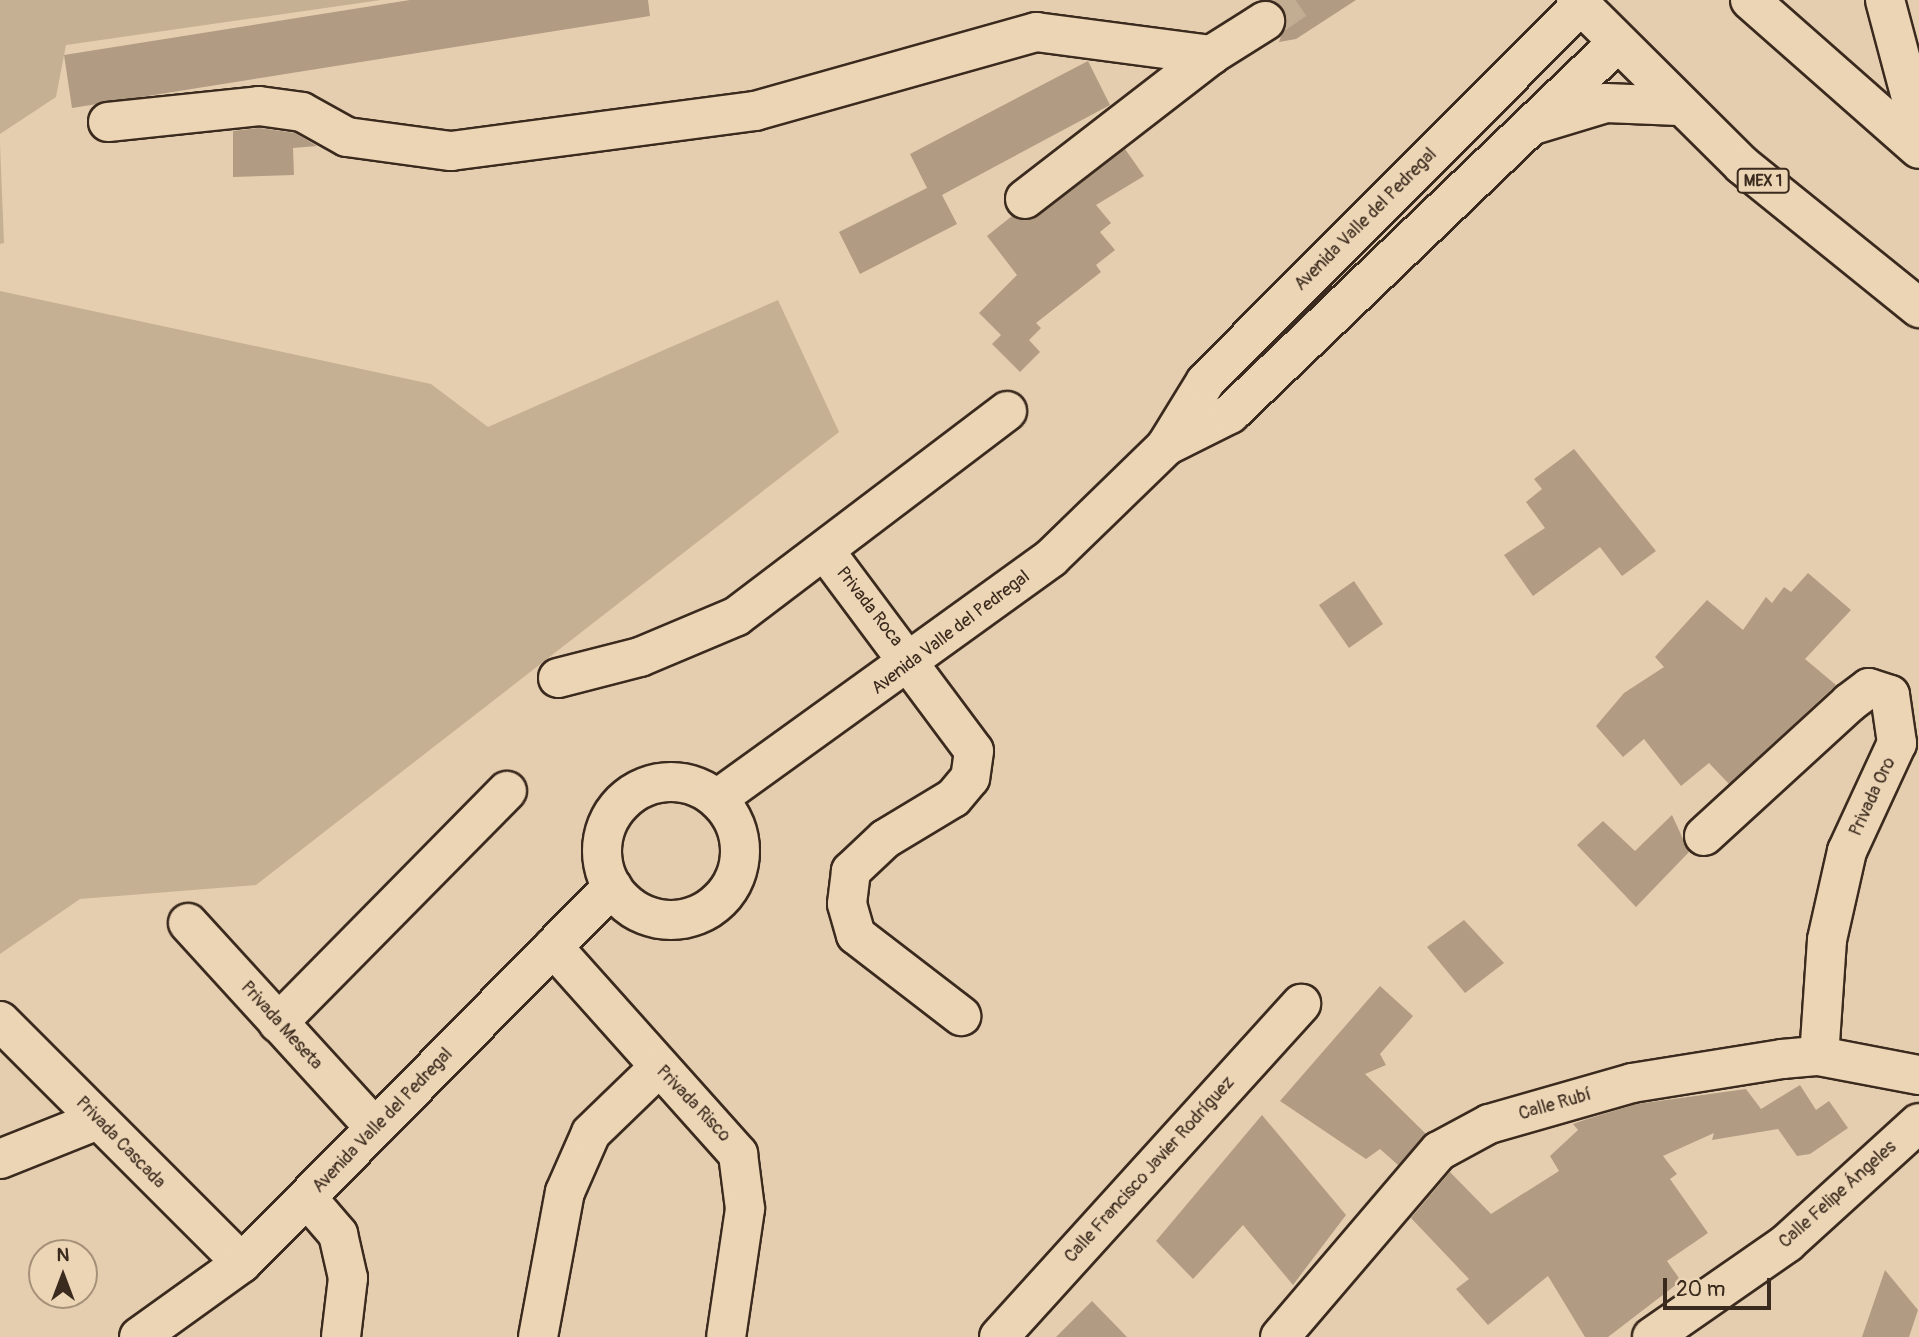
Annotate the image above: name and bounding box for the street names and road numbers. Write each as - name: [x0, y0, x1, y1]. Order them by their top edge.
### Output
- street label: Avenida Valle del Pedregal: [1290, 144, 1442, 296]
- road number: MEX 1: [1735, 168, 1791, 194]
- street label: Privada Roca: [831, 563, 907, 651]
- street label: Avenida Valle del Pedregal: [868, 566, 1034, 700]
- street label: Privada Oro: [1845, 754, 1901, 840]
- street label: Privada Meseta: [236, 977, 326, 1075]
- street label: Avenida Valle del Pedregal: [308, 1044, 458, 1198]
- street label: Privada Risco: [651, 1061, 735, 1147]
- street label: Calle Francisco Javier Rodríguez: [1061, 1072, 1239, 1268]
- street label: Calle Rubí: [1516, 1084, 1594, 1126]
- street label: Privada Cascada: [71, 1093, 169, 1193]
- street label: Calle Felipe Ángeles: [1775, 1137, 1901, 1253]

